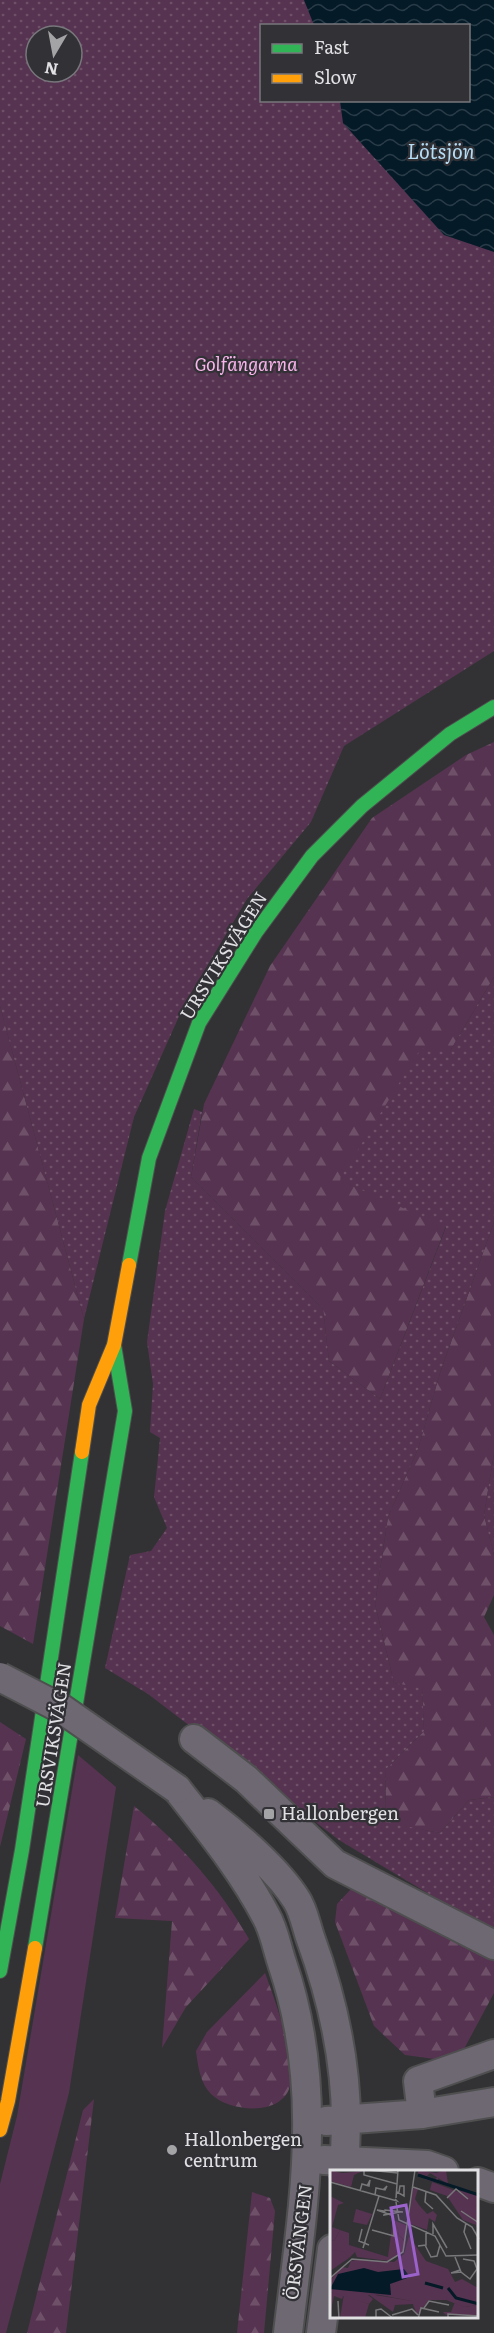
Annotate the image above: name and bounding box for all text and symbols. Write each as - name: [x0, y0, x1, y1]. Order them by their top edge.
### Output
- north arrow: [24, 24, 84, 84]
- legend: [260, 24, 470, 102]
- text: Fast: [314, 33, 350, 60]
- text: N: [43, 57, 60, 83]
- text: Slow: [314, 63, 357, 90]
- water label: Lötsjön: [407, 135, 475, 165]
- park label: Golfängarna: [194, 350, 298, 377]
- street label: URSVIKSVÄGEN: [172, 886, 273, 1025]
- street label: URSVIKSVÄGEN: [28, 1660, 77, 1809]
- place label: Hallonbergen: [281, 1799, 399, 1826]
- marker: Hallonbergen: [262, 1807, 276, 1821]
- place label: Hallonbergen centrum: [184, 2125, 302, 2173]
- marker: Hallonbergen centrum: [165, 2143, 179, 2157]
- inset map: [330, 2170, 479, 2318]
- street label: ÖRSVÄNGEN: [277, 2182, 318, 2301]

